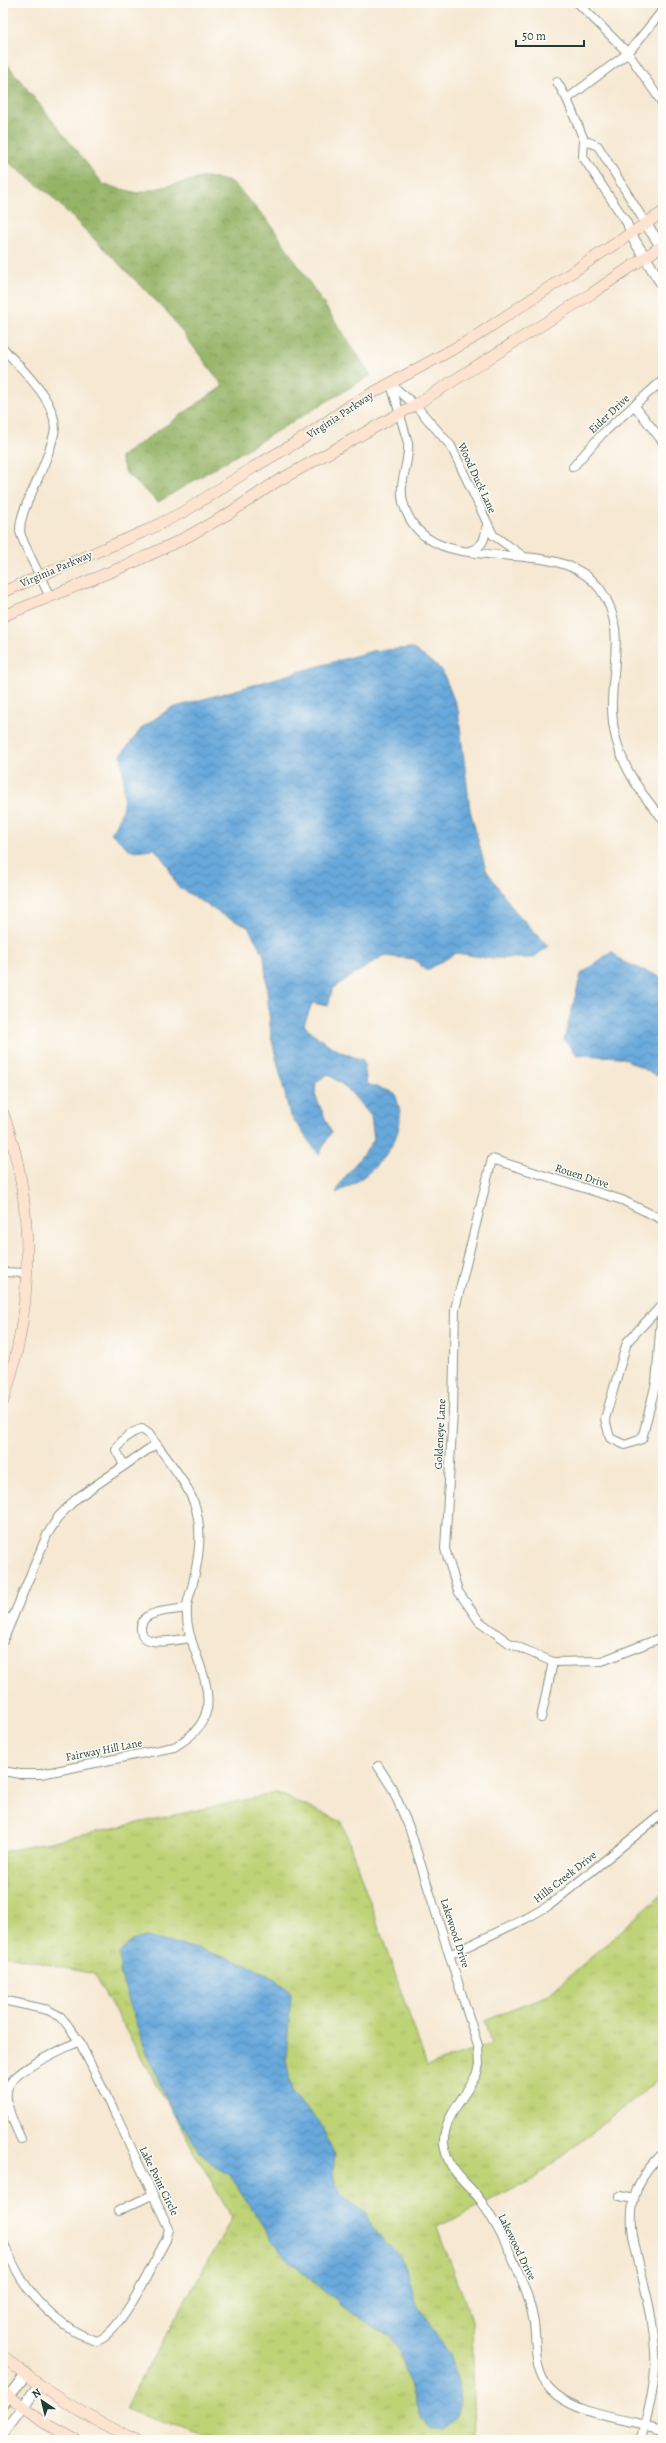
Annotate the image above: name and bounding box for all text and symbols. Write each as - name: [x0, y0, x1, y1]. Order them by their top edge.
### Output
- scale bar: [516, 22, 584, 48]
- text: 50 m: [522, 28, 546, 44]
- street label: Virginia Parkway: [303, 388, 376, 443]
- street label: Eider Drive: [585, 391, 633, 437]
- street label: Wood Duck Lane: [454, 439, 500, 516]
- street label: Virginia Parkway: [17, 547, 94, 591]
- street label: Rouen Drive: [553, 1160, 611, 1192]
- street label: Goldeneye Lane: [431, 1398, 449, 1470]
- street label: Fairway Hill Lane: [64, 1735, 144, 1765]
- street label: Hills Creek Drive: [530, 1848, 600, 1906]
- street label: Lakewood Drive: [437, 1896, 473, 1970]
- street label: Lake Point Circle: [136, 2144, 182, 2218]
- street label: Lakewood Drive: [494, 2211, 540, 2283]
- north arrow: [22, 2381, 62, 2421]
- text: N: [29, 2385, 44, 2402]

